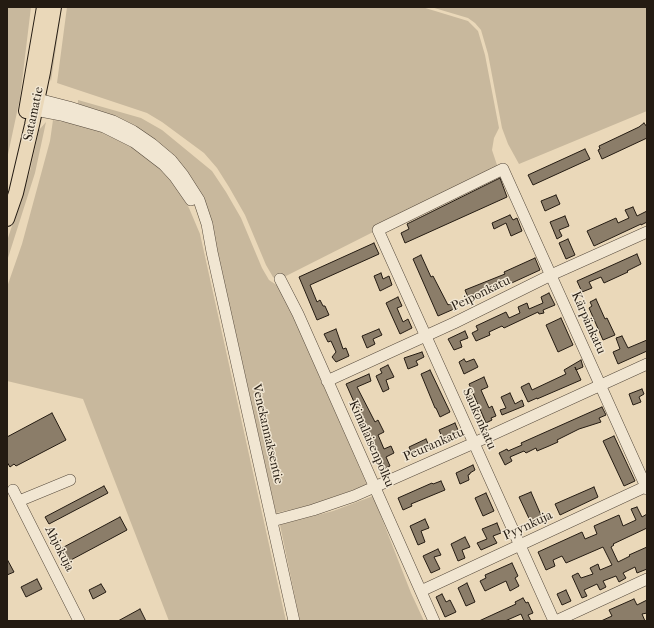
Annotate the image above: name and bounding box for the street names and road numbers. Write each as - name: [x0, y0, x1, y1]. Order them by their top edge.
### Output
- street label: Satamatie: [21, 85, 47, 143]
- street label: Peiponkatu: [449, 273, 513, 315]
- street label: Kärpänkatu: [567, 289, 609, 357]
- street label: Venekannaksentie: [248, 383, 286, 485]
- street label: Saukonkatu: [459, 386, 499, 452]
- street label: Kimalaisenpolku: [345, 398, 397, 490]
- street label: Peurankatu: [401, 425, 467, 465]
- street label: Pyynkuja: [501, 508, 555, 544]
- street label: Ahjokuja: [41, 524, 77, 574]

